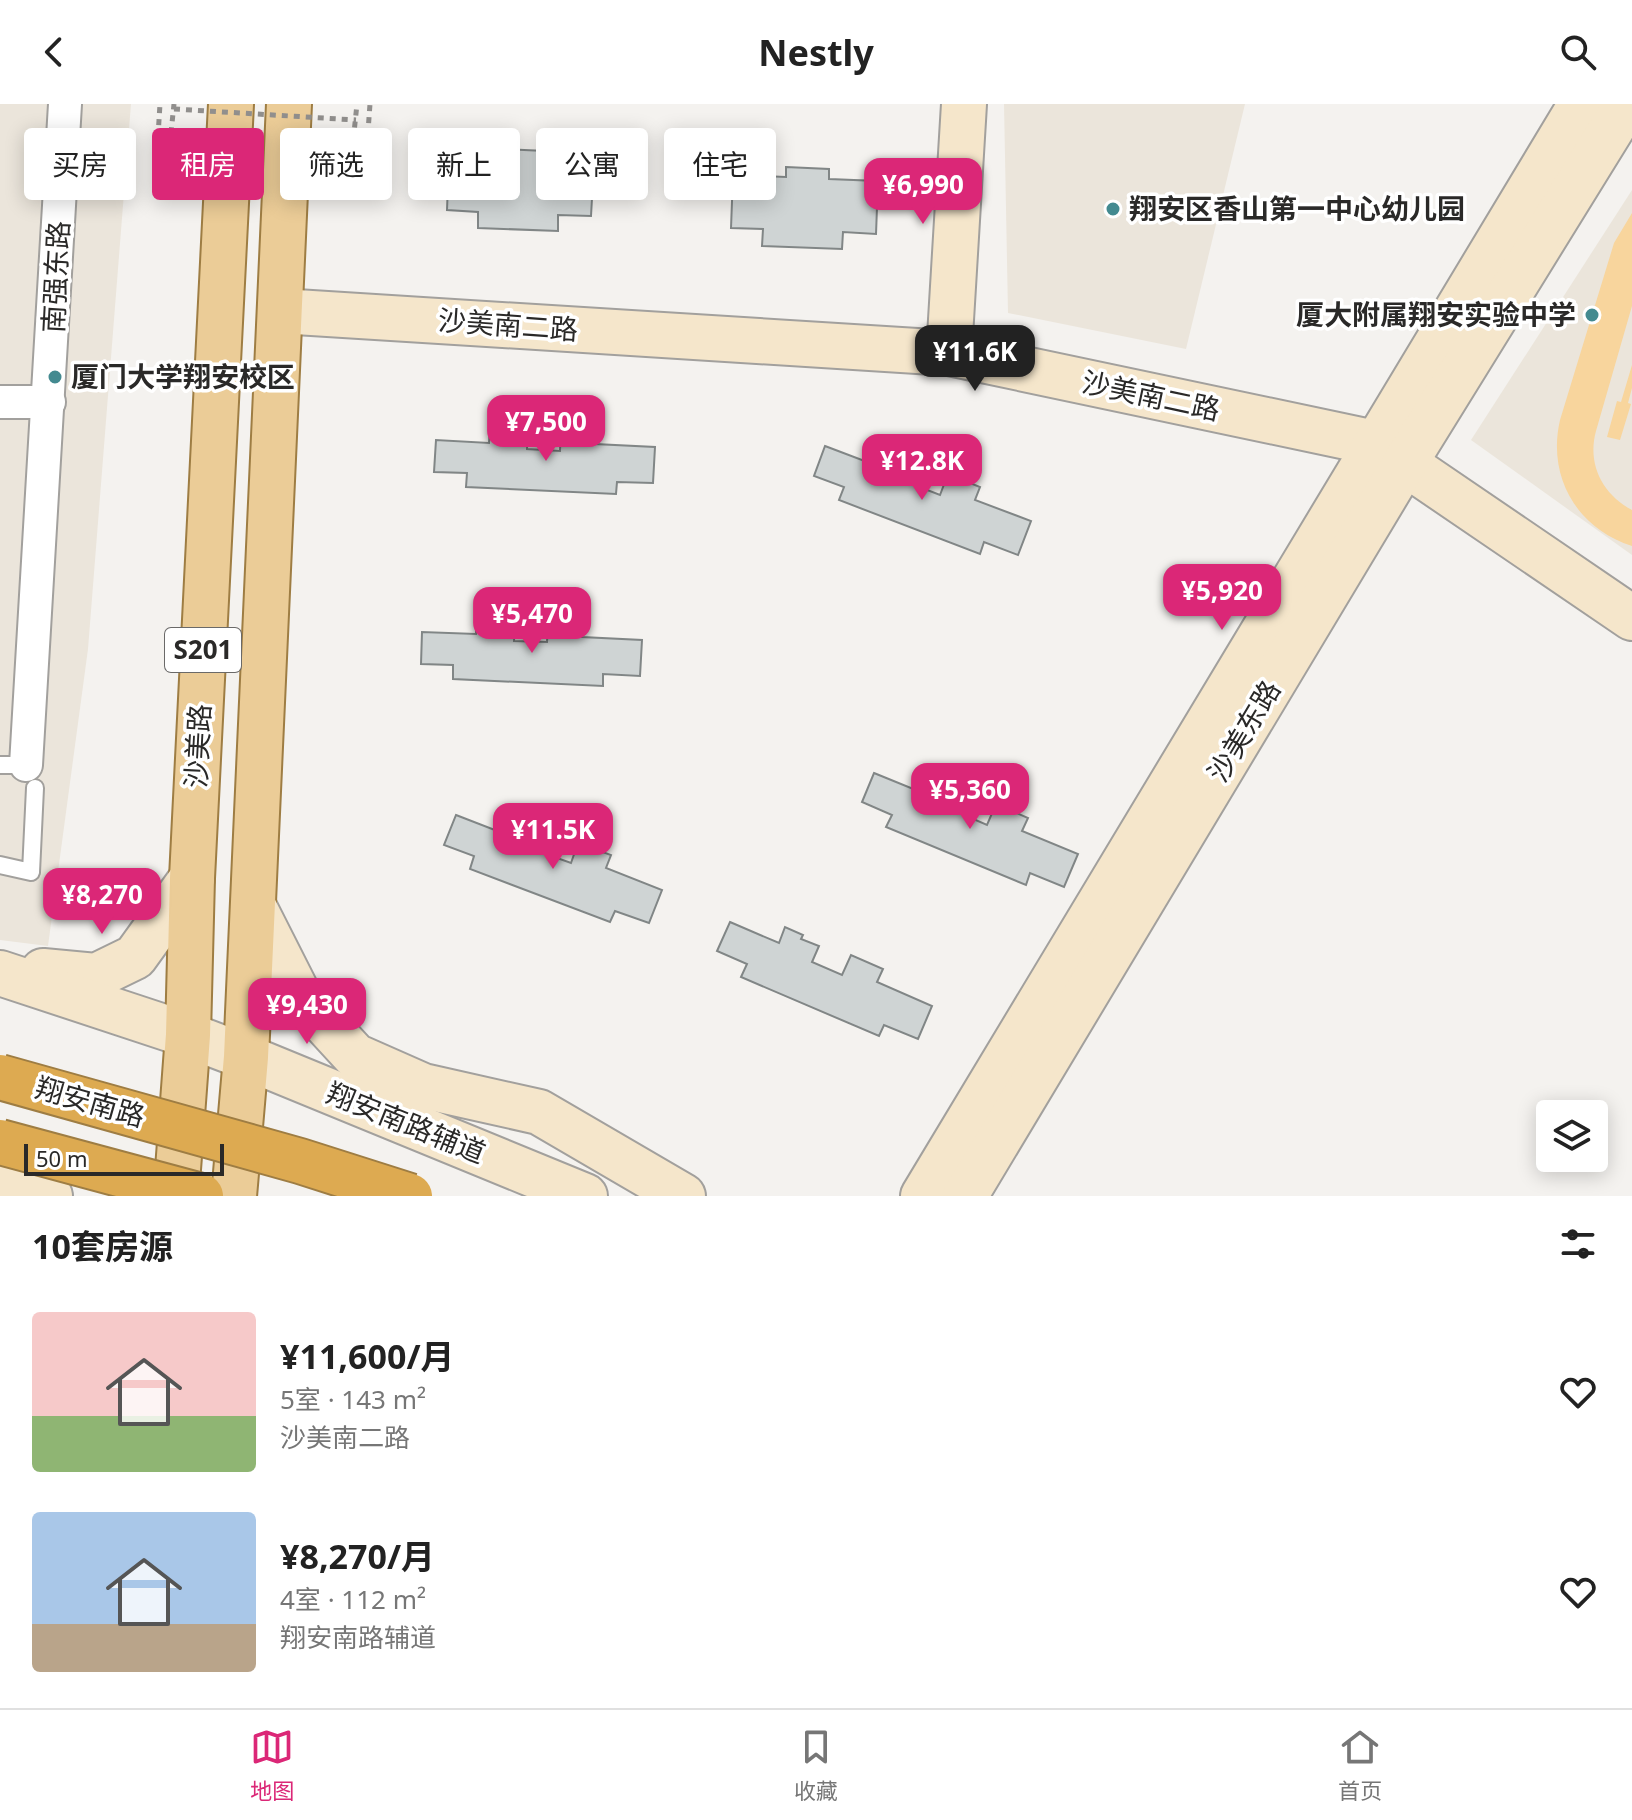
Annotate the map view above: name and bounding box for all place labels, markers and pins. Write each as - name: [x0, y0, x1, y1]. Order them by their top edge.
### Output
- pin: ¥6,990: [858, 158, 988, 226]
- place label: 翔安区香山第一中心幼儿园: [1129, 189, 1465, 227]
- marker: 翔安区香山第一中心幼儿园: [1104, 200, 1122, 218]
- place label: 厦大附属翔安实验中学: [1296, 295, 1576, 333]
- marker: 厦大附属翔安实验中学: [1583, 306, 1601, 324]
- pin: ¥11.6K: [910, 325, 1040, 393]
- place label: 厦门大学翔安校区: [71, 357, 295, 395]
- marker: 厦门大学翔安校区: [46, 368, 64, 386]
- pin: ¥7,500: [481, 395, 611, 463]
- pin: ¥12.8K: [857, 434, 987, 502]
- pin: ¥5,920: [1157, 564, 1287, 632]
- pin: ¥5,470: [467, 587, 597, 655]
- pin: ¥5,360: [905, 763, 1035, 831]
- pin: ¥11.5K: [488, 803, 618, 871]
- pin: ¥8,270: [37, 868, 167, 936]
- pin: ¥9,430: [242, 978, 372, 1046]

